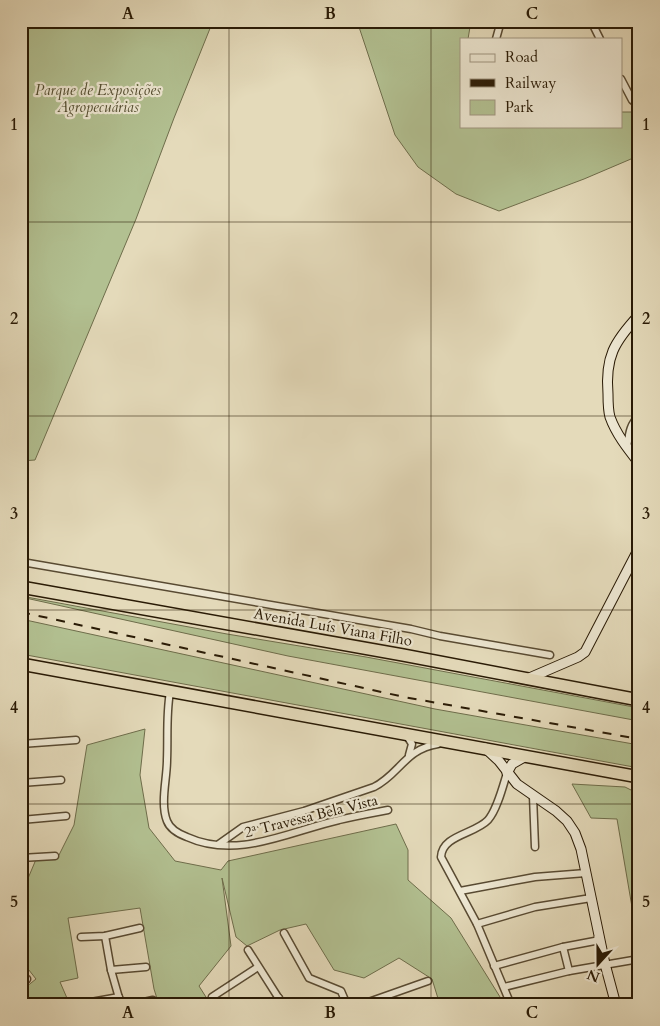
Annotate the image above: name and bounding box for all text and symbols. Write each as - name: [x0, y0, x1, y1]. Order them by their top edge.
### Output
- text: A: [122, 3, 134, 25]
- text: B: [324, 3, 336, 25]
- text: C: [526, 3, 538, 25]
- legend: [460, 38, 622, 128]
- text: Road: [505, 47, 538, 67]
- text: Railway: [505, 73, 556, 93]
- park label: Parque de Exposições Agropecuárias: [35, 80, 161, 117]
- text: Park: [505, 97, 534, 117]
- text: 1: [10, 114, 18, 136]
- text: 1: [642, 114, 650, 136]
- text: 2: [10, 308, 18, 330]
- text: 2: [642, 308, 650, 330]
- text: 3: [10, 503, 18, 525]
- text: 3: [642, 503, 650, 525]
- street label: Avenida Luís Viana Filho: [252, 603, 414, 651]
- text: 4: [10, 697, 18, 719]
- text: 4: [642, 697, 650, 719]
- street label: 2ª Travessa Bela Vista: [242, 790, 380, 842]
- text: 5: [10, 891, 18, 913]
- text: 5: [642, 891, 650, 913]
- north arrow: [572, 938, 622, 988]
- text: N: [584, 965, 603, 987]
- text: A: [122, 1002, 134, 1024]
- text: B: [324, 1002, 336, 1024]
- text: C: [526, 1002, 538, 1024]

